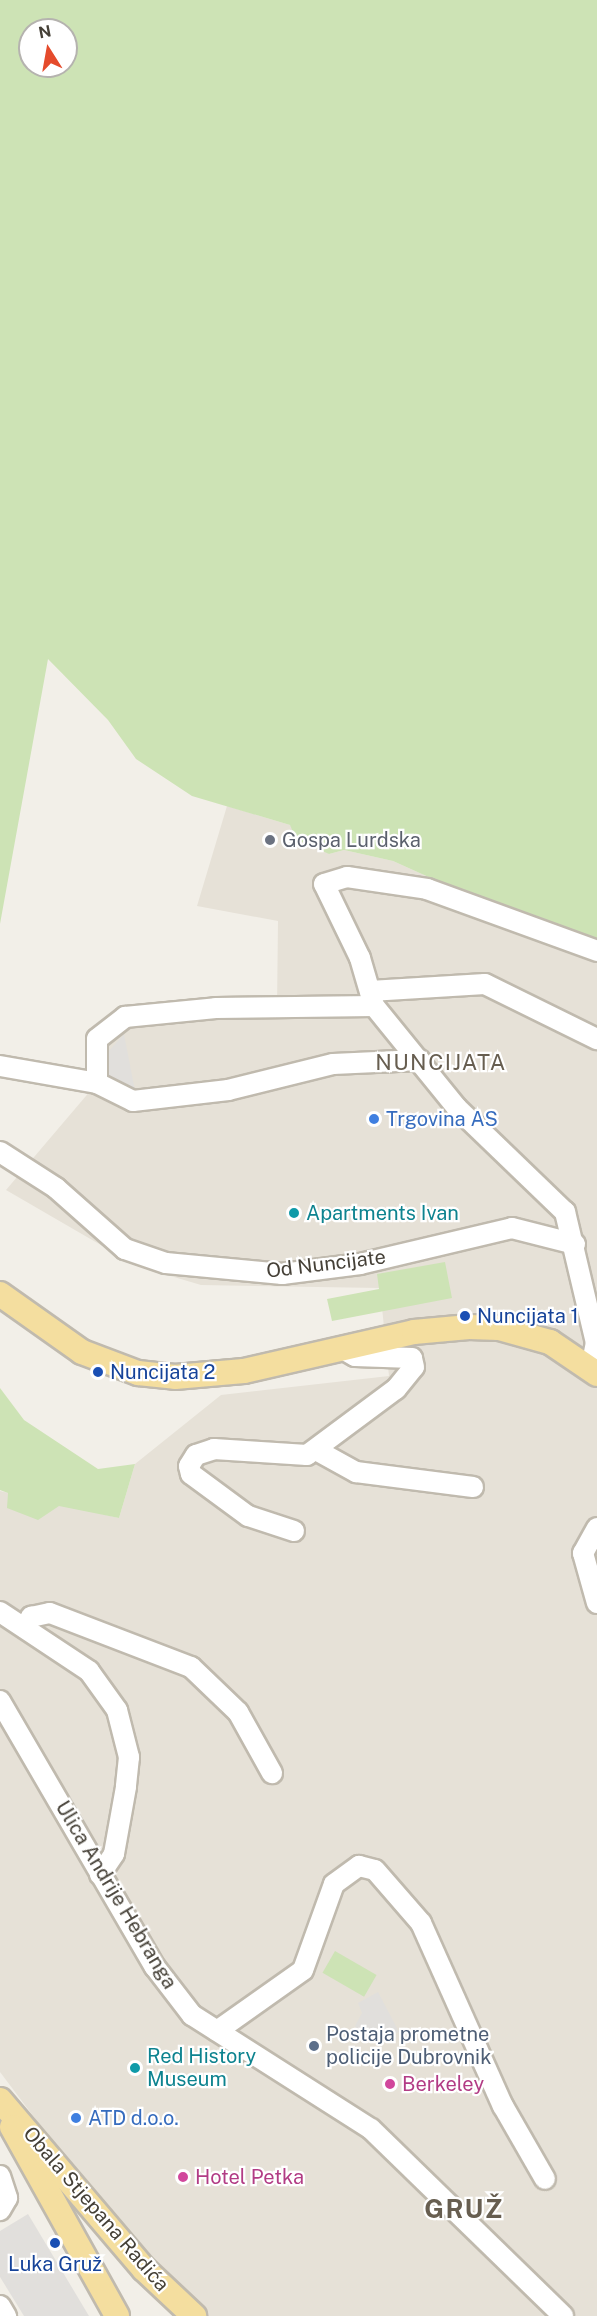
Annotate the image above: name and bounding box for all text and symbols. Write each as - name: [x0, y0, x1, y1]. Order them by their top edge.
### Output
- north arrow: [18, 18, 78, 78]
- text: N: [37, 21, 53, 42]
- place label: Gospa Lurdska: [282, 828, 421, 852]
- marker: Gospa Lurdska: [263, 833, 277, 847]
- district label: NUNCIJATA: [375, 1050, 507, 1076]
- place label: Trgovina AS: [386, 1107, 498, 1131]
- marker: Trgovina AS: [367, 1112, 381, 1126]
- place label: Apartments Ivan: [306, 1201, 459, 1225]
- marker: Apartments Ivan: [287, 1206, 301, 1220]
- street label: Od Nuncijate: [265, 1245, 387, 1283]
- place label: Nuncijata 1: [477, 1304, 579, 1328]
- marker: Nuncijata 1: [458, 1309, 472, 1323]
- place label: Nuncijata 2: [110, 1360, 215, 1384]
- marker: Nuncijata 2: [91, 1365, 105, 1379]
- street label: Ulica Andrije Hebranga: [50, 1797, 182, 1993]
- place label: Postaja prometne policije Dubrovnik: [326, 2022, 492, 2069]
- marker: Postaja prometne policije Dubrovnik: [307, 2039, 321, 2053]
- place label: Red History Museum: [147, 2044, 256, 2091]
- marker: Red History Museum: [128, 2061, 142, 2075]
- place label: Berkeley: [402, 2072, 484, 2096]
- marker: Berkeley: [383, 2077, 397, 2091]
- place label: ATD d.o.o.: [88, 2106, 179, 2130]
- marker: ATD d.o.o.: [69, 2111, 83, 2125]
- street label: Obala Stjepana Radića: [18, 2122, 174, 2296]
- place label: Hotel Petka: [195, 2165, 304, 2189]
- marker: Hotel Petka: [176, 2170, 190, 2184]
- district label: GRUŽ: [424, 2193, 504, 2225]
- marker: Luka Gruž: [48, 2236, 62, 2250]
- place label: Luka Gruž: [8, 2252, 102, 2276]

